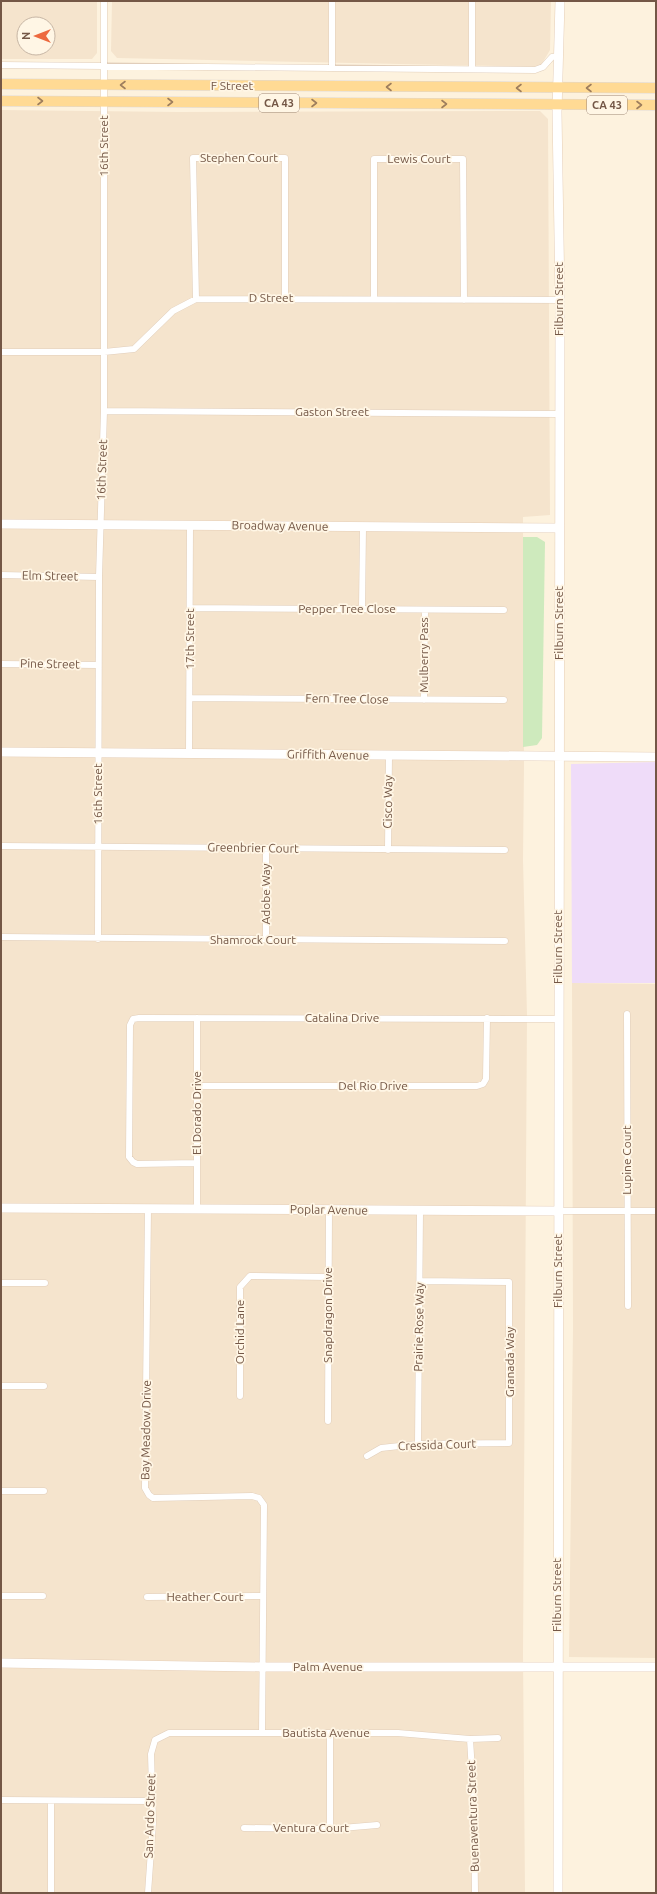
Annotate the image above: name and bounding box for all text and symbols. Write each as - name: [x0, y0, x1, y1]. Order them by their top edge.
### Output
- north arrow: [16, 16, 56, 56]
- text: N: [20, 32, 32, 40]
- street label: F Street: [211, 79, 254, 92]
- one-way arrow: [120, 81, 126, 89]
- one-way arrow: [386, 83, 392, 91]
- one-way arrow: [516, 84, 522, 92]
- one-way arrow: [586, 84, 592, 92]
- road number: CA 43: [259, 94, 299, 112]
- road number: CA 43: [587, 96, 627, 114]
- one-way arrow: [37, 97, 43, 105]
- one-way arrow: [167, 98, 173, 106]
- one-way arrow: [311, 99, 317, 107]
- one-way arrow: [441, 100, 447, 108]
- one-way arrow: [636, 101, 642, 109]
- street label: 16th Street: [97, 115, 110, 177]
- street label: Stephen Court: [200, 151, 278, 164]
- street label: Lewis Court: [387, 152, 451, 165]
- street label: Filburn Street: [552, 262, 565, 336]
- street label: D Street: [249, 291, 294, 304]
- street label: Gaston Street: [295, 405, 369, 418]
- street label: 16th Street: [94, 439, 109, 501]
- street label: Broadway Avenue: [232, 518, 329, 533]
- street label: Elm Street: [22, 569, 79, 582]
- street label: Filburn Street: [552, 586, 565, 660]
- street label: Pepper Tree Close: [298, 602, 396, 615]
- street label: 17th Street: [183, 608, 196, 670]
- street label: Mulberry Pass: [417, 617, 430, 693]
- street label: Pine Street: [20, 656, 80, 671]
- street label: Fern Tree Close: [305, 691, 389, 706]
- street label: Griffith Avenue: [287, 747, 369, 762]
- street label: 16th Street: [91, 763, 104, 825]
- street label: Cisco Way: [381, 775, 394, 829]
- street label: Greenbrier Court: [207, 840, 299, 855]
- street label: Adobe Way: [259, 863, 272, 925]
- street label: Filburn Street: [551, 910, 564, 984]
- street label: Shamrock Court: [210, 933, 296, 946]
- street label: Catalina Drive: [305, 1011, 379, 1024]
- street label: El Dorado Drive: [190, 1071, 203, 1155]
- street label: Del Rio Drive: [338, 1079, 408, 1092]
- street label: Lupine Court: [620, 1125, 633, 1195]
- street label: Poplar Avenue: [290, 1202, 368, 1217]
- street label: Filburn Street: [551, 1234, 564, 1308]
- street label: Snapdragon Drive: [321, 1267, 334, 1363]
- street label: Prairie Rose Way: [411, 1282, 426, 1372]
- street label: Orchid Lane: [233, 1300, 246, 1364]
- street label: Granada Way: [503, 1327, 516, 1397]
- street label: Bay Meadow Drive: [138, 1380, 153, 1480]
- street label: Cressida Court: [398, 1437, 477, 1452]
- street label: Filburn Street: [550, 1558, 563, 1632]
- street label: Heather Court: [166, 1590, 244, 1603]
- street label: Palm Avenue: [293, 1660, 363, 1673]
- street label: Bautista Avenue: [282, 1726, 370, 1739]
- street label: Buenaventura Street: [464, 1760, 481, 1872]
- street label: San Ardo Street: [142, 1773, 157, 1859]
- street label: Ventura Court: [273, 1821, 349, 1834]

